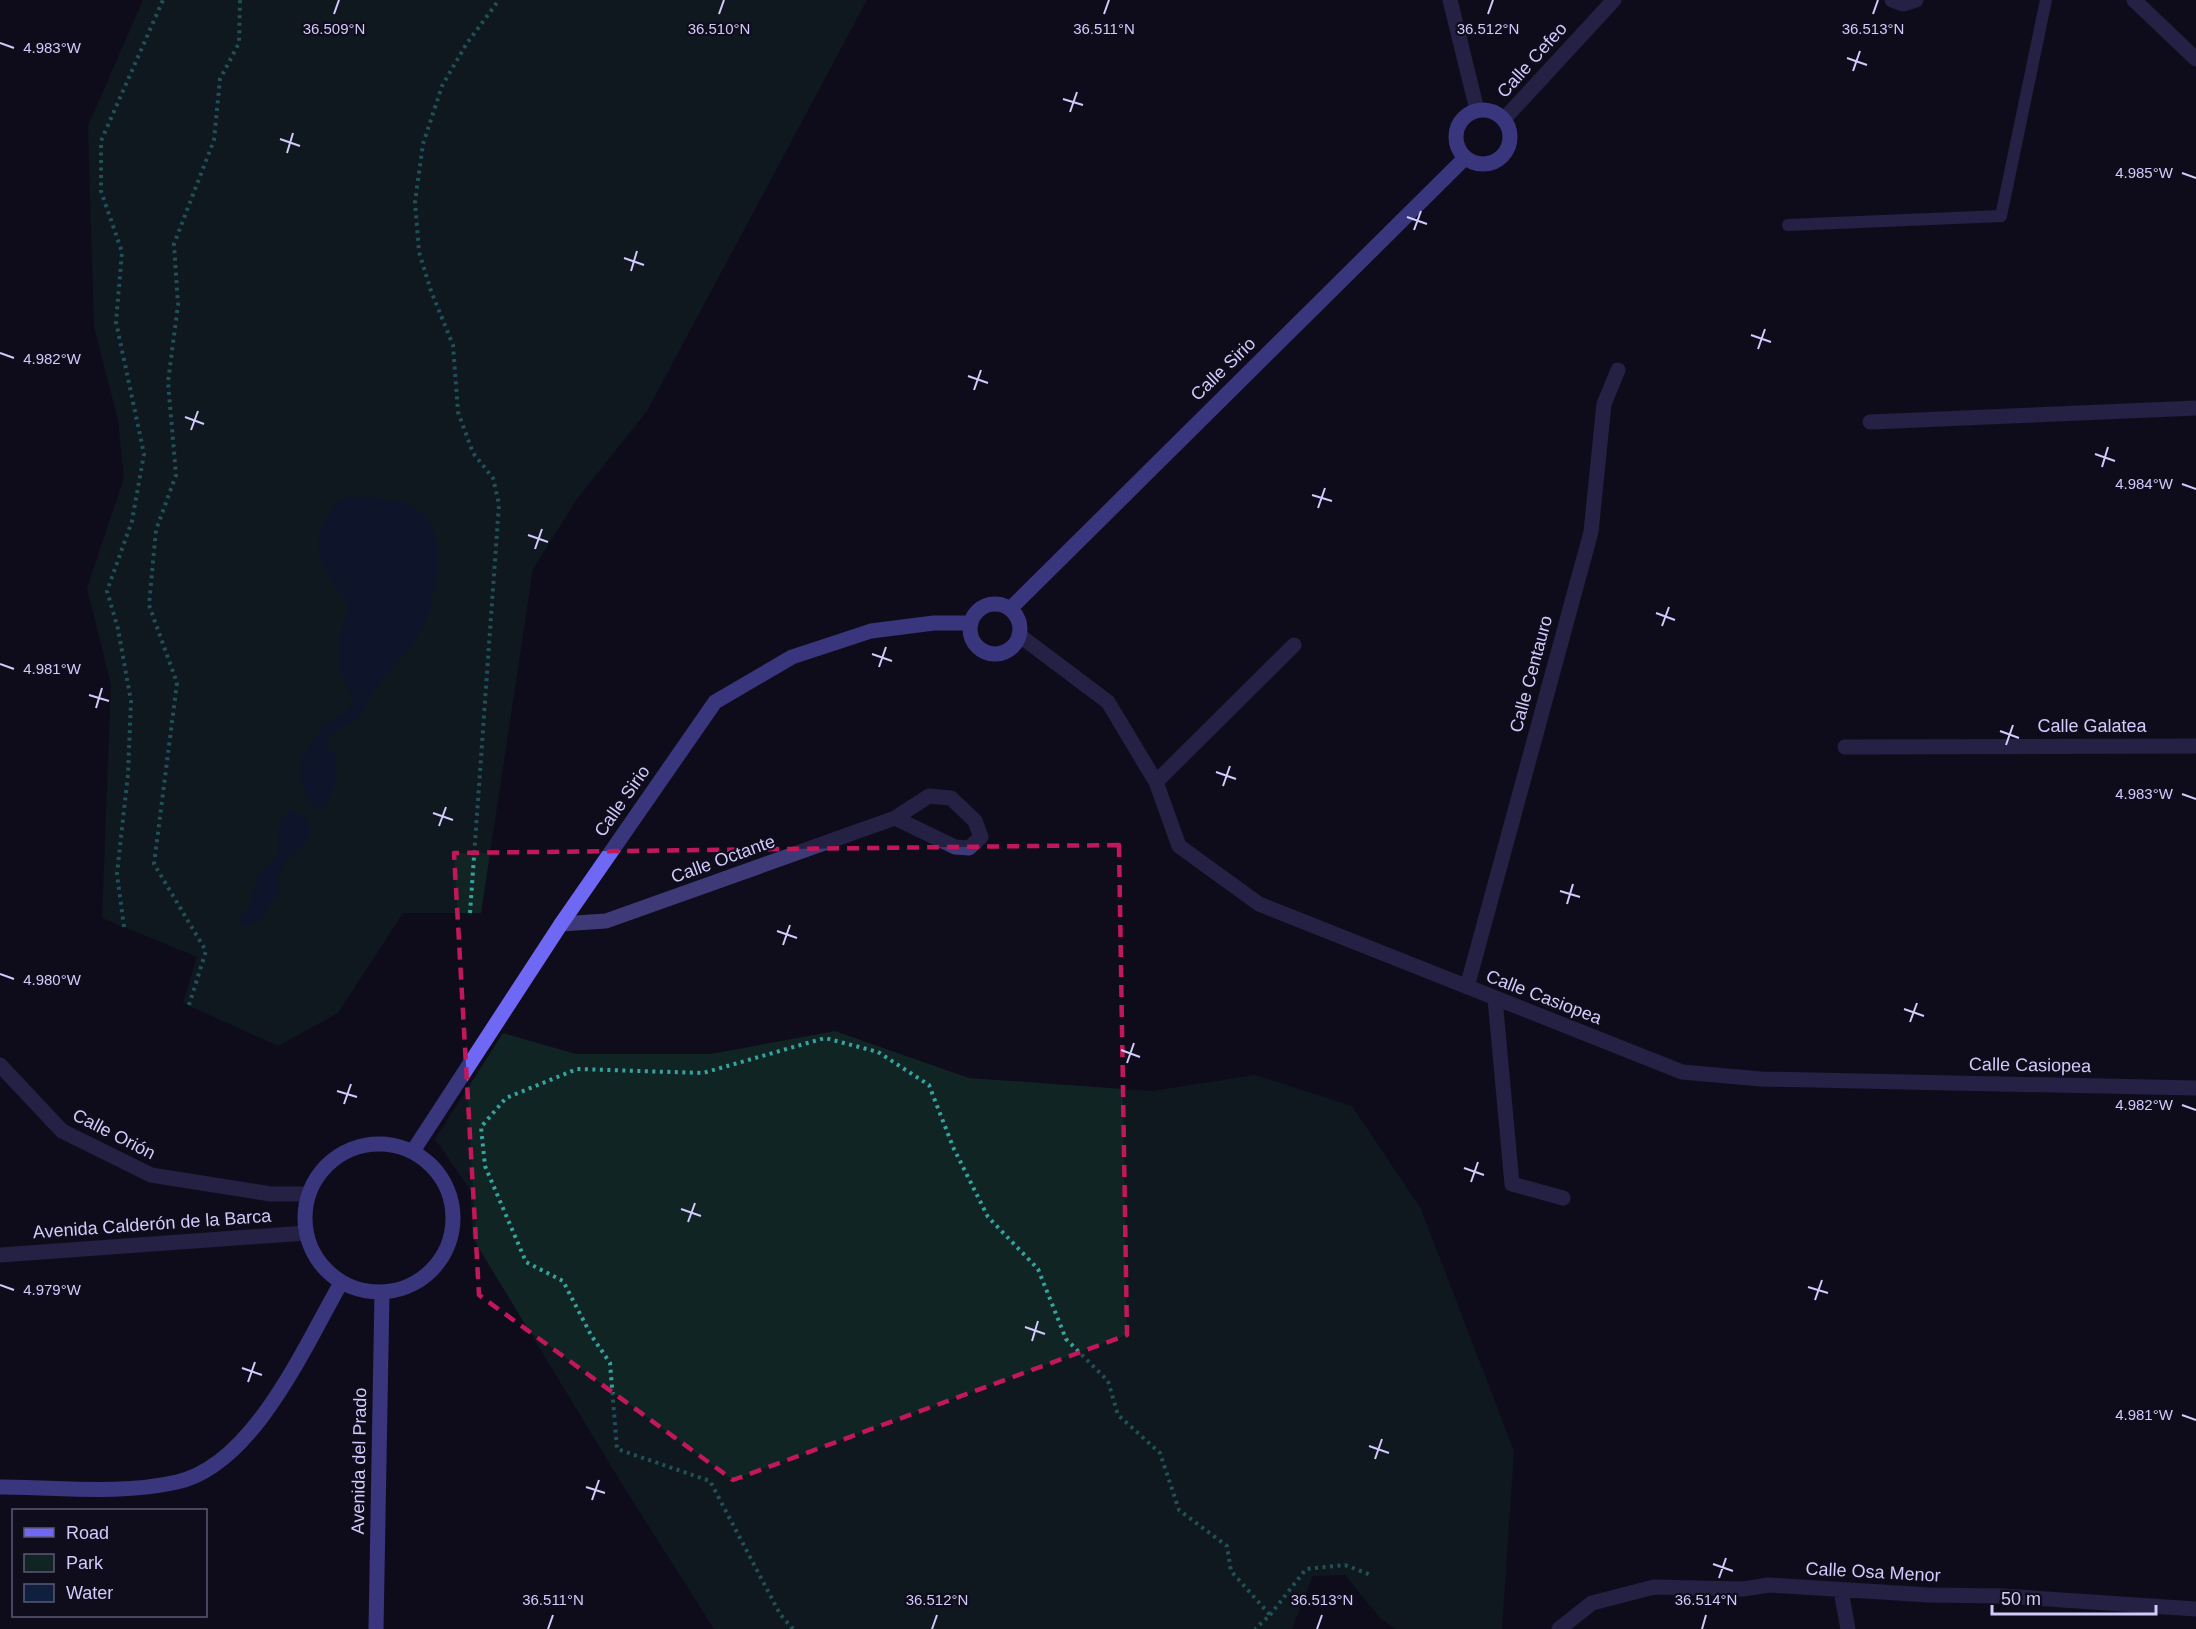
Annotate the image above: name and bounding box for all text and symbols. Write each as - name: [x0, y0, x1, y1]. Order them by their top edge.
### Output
- street label: Calle Cefeo: [1493, 18, 1571, 102]
- text: 36.509°N: [303, 20, 365, 37]
- text: 36.510°N: [688, 20, 750, 37]
- text: 36.511°N: [1073, 20, 1135, 37]
- text: 36.512°N: [1457, 20, 1519, 37]
- text: 36.513°N: [1842, 20, 1904, 37]
- text: 4.983°W: [23, 39, 82, 56]
- text: 4.985°W: [2115, 164, 2174, 181]
- street label: Calle Sirio: [1187, 333, 1259, 405]
- text: 4.982°W: [23, 350, 82, 367]
- text: 4.984°W: [2115, 475, 2174, 492]
- street label: Calle Centauro: [1506, 613, 1556, 735]
- text: 4.981°W: [23, 660, 82, 677]
- street label: Calle Galatea: [2037, 716, 2148, 736]
- street label: Calle Sirio: [590, 762, 654, 840]
- text: 4.983°W: [2115, 785, 2174, 802]
- street label: Calle Octante: [668, 831, 778, 887]
- street label: Calle Casiopea: [1483, 966, 1605, 1029]
- text: 4.980°W: [23, 971, 82, 988]
- street label: Calle Casiopea: [1969, 1054, 2092, 1076]
- text: 4.982°W: [2115, 1096, 2174, 1113]
- street label: Calle Orión: [69, 1105, 159, 1163]
- street label: Avenida Calderón de la Barca: [32, 1206, 273, 1242]
- text: 4.979°W: [23, 1281, 82, 1298]
- street label: Avenida del Prado: [348, 1387, 370, 1535]
- text: 4.981°W: [2115, 1406, 2174, 1423]
- legend: [12, 1509, 207, 1617]
- text: Road: [66, 1523, 109, 1543]
- text: Park: [66, 1553, 104, 1573]
- street label: Calle Osa Menor: [1805, 1558, 1941, 1586]
- scale bar: [1992, 1578, 2156, 1616]
- text: Water: [66, 1583, 113, 1603]
- text: 50 m: [2001, 1589, 2041, 1609]
- text: 36.511°N: [522, 1591, 584, 1608]
- text: 36.512°N: [906, 1591, 968, 1608]
- text: 36.513°N: [1291, 1591, 1353, 1608]
- text: 36.514°N: [1675, 1591, 1737, 1608]

